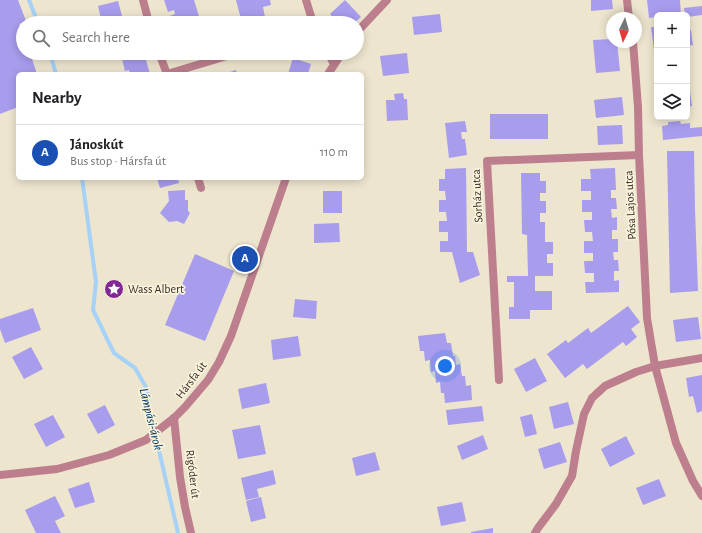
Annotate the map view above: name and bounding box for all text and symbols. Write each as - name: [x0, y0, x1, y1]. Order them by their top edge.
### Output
- north arrow: [606, 12, 642, 48]
- map controls: [654, 12, 690, 120]
- button: +: [654, 12, 690, 48]
- search box: [16, 16, 364, 60]
- icon: search: [30, 27, 52, 49]
- text: Search here: [62, 30, 130, 45]
- button: −: [654, 48, 690, 84]
- button: layers: [654, 84, 690, 120]
- text: Nearby: [32, 89, 82, 106]
- text: Jánoskút: [70, 137, 123, 152]
- text: A: [41, 146, 49, 159]
- text: 110 m: [320, 146, 348, 159]
- text: Bus stop · Hársfa út: [70, 155, 166, 168]
- street label: Sorház utca: [470, 168, 484, 223]
- street label: Pósa Lajos utca: [622, 170, 639, 240]
- pin: A: [232, 244, 258, 274]
- place icon: Wass Albert: [103, 278, 125, 300]
- place label: Wass Albert: [128, 283, 184, 295]
- your location: [435, 356, 455, 376]
- street label: Hársfa út: [173, 359, 209, 401]
- water label: Lámpási-árok: [137, 387, 165, 452]
- street label: Rigóder út: [184, 449, 202, 499]

